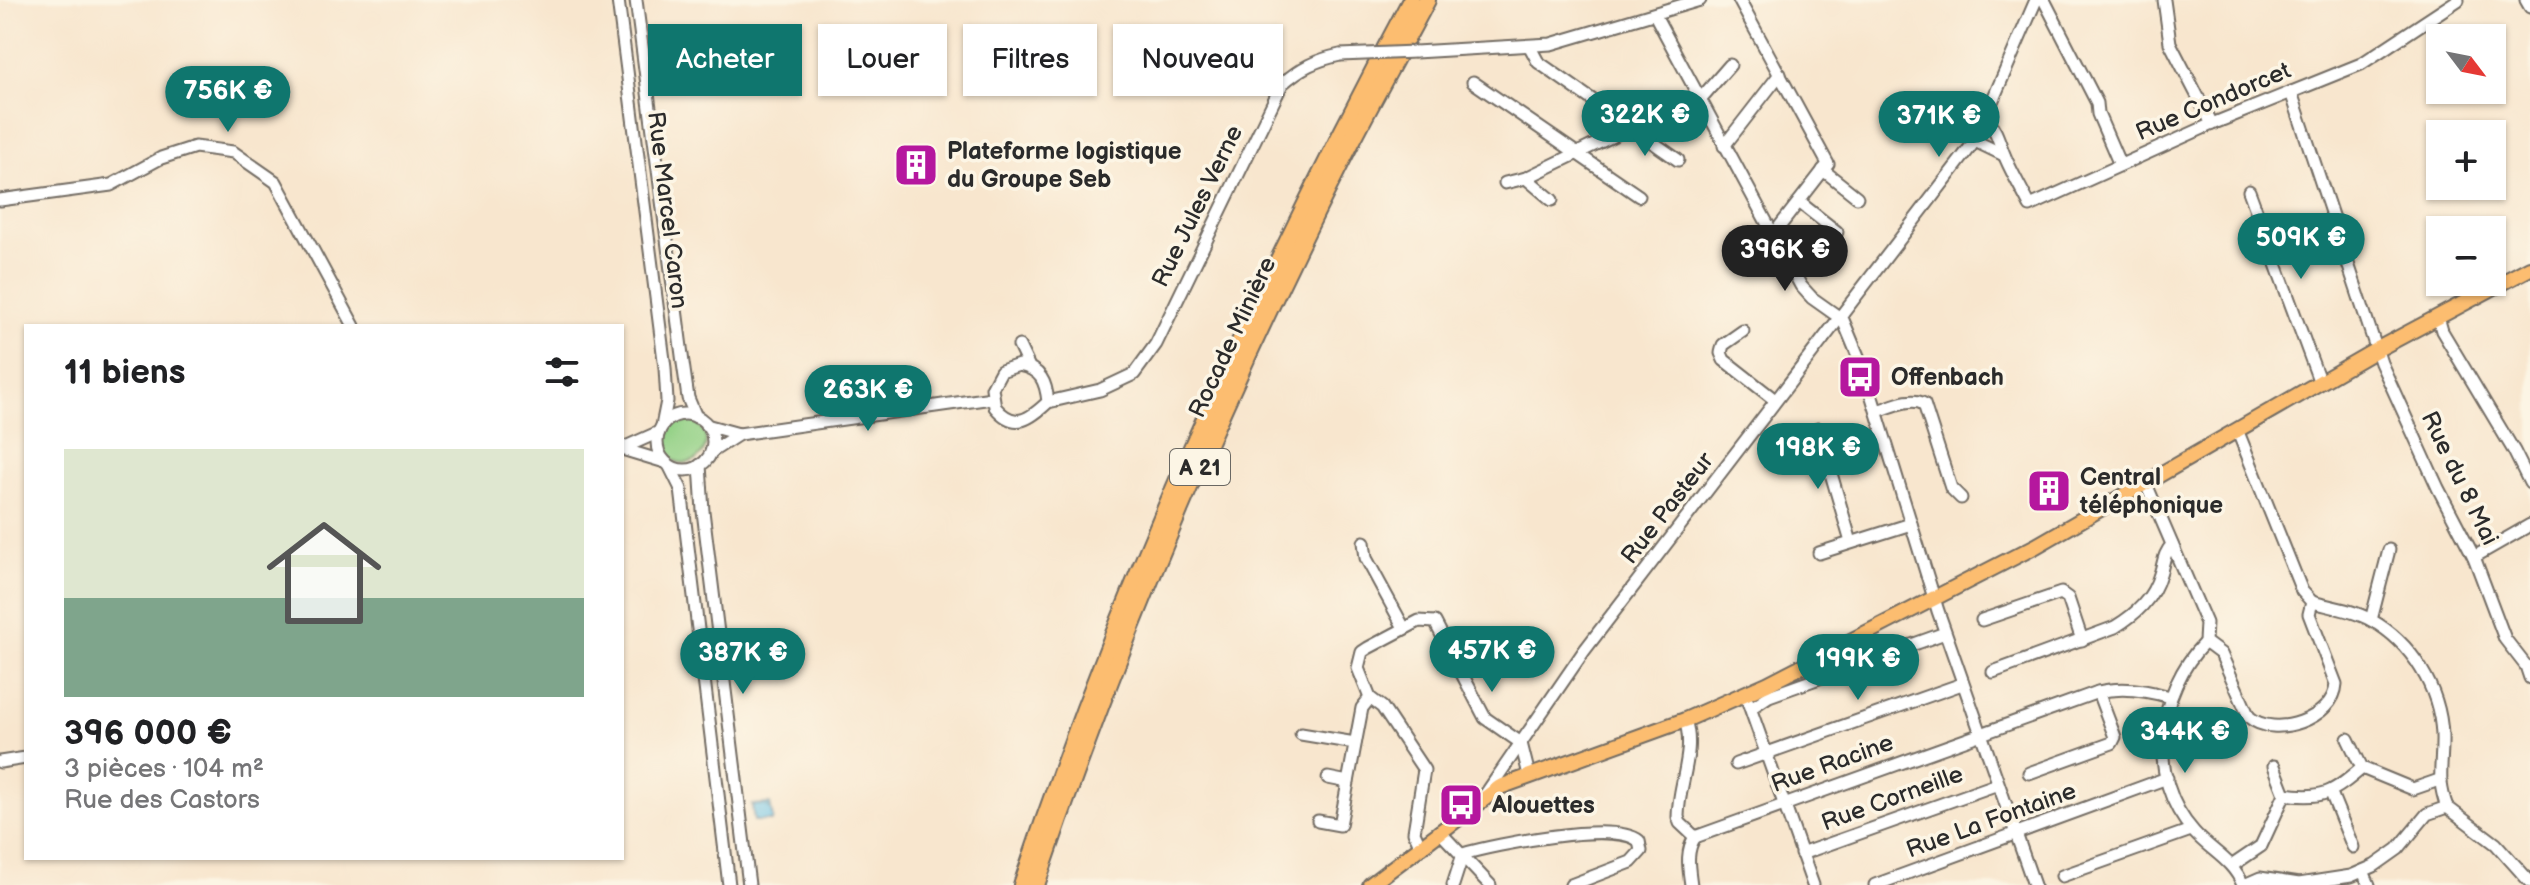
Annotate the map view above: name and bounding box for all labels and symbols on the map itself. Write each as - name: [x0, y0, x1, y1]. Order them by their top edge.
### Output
- north arrow: [2426, 24, 2506, 104]
- street label: Rue Condorcet: [2131, 56, 2296, 147]
- pin: 756K €: [163, 66, 293, 134]
- pin: 322K €: [1580, 90, 1710, 158]
- pin: 371K €: [1874, 91, 2004, 159]
- street label: Rue Marcel Caron: [641, 110, 694, 310]
- street label: Rue Jules Verne: [1146, 121, 1249, 292]
- place label: Plateforme logistique du Groupe Seb: [947, 137, 1182, 194]
- building icon: Plateforme logistique du Groupe Seb: [892, 141, 940, 189]
- pin: 509K €: [2236, 213, 2366, 281]
- pin: 396K €: [1720, 225, 1850, 293]
- street label: Rocade Minière: [1183, 252, 1282, 422]
- bus stop icon: Offenbach: [1836, 353, 1884, 401]
- place label: Offenbach: [1891, 363, 2004, 392]
- pin: 263K €: [803, 365, 933, 433]
- street label: Rue du 8 Mai: [2415, 407, 2504, 550]
- pin: 198K €: [1753, 423, 1883, 491]
- street label: Rue Pasteur: [1615, 446, 1720, 570]
- road number: A 21: [1170, 449, 1230, 485]
- place label: Central téléphonique: [2079, 463, 2223, 520]
- building icon: Central téléphonique: [2025, 467, 2073, 515]
- pin: 457K €: [1427, 626, 1557, 694]
- pin: 387K €: [678, 628, 808, 696]
- pin: 199K €: [1793, 634, 1923, 702]
- pin: 344K €: [2120, 707, 2250, 775]
- street label: Rue Racine: [1767, 728, 1897, 799]
- street label: Rue Corneille: [1817, 759, 1967, 838]
- street label: Rue La Fontaine: [1902, 776, 2080, 865]
- bus stop icon: Alouettes: [1437, 781, 1485, 829]
- place label: Alouettes: [1491, 791, 1595, 820]

